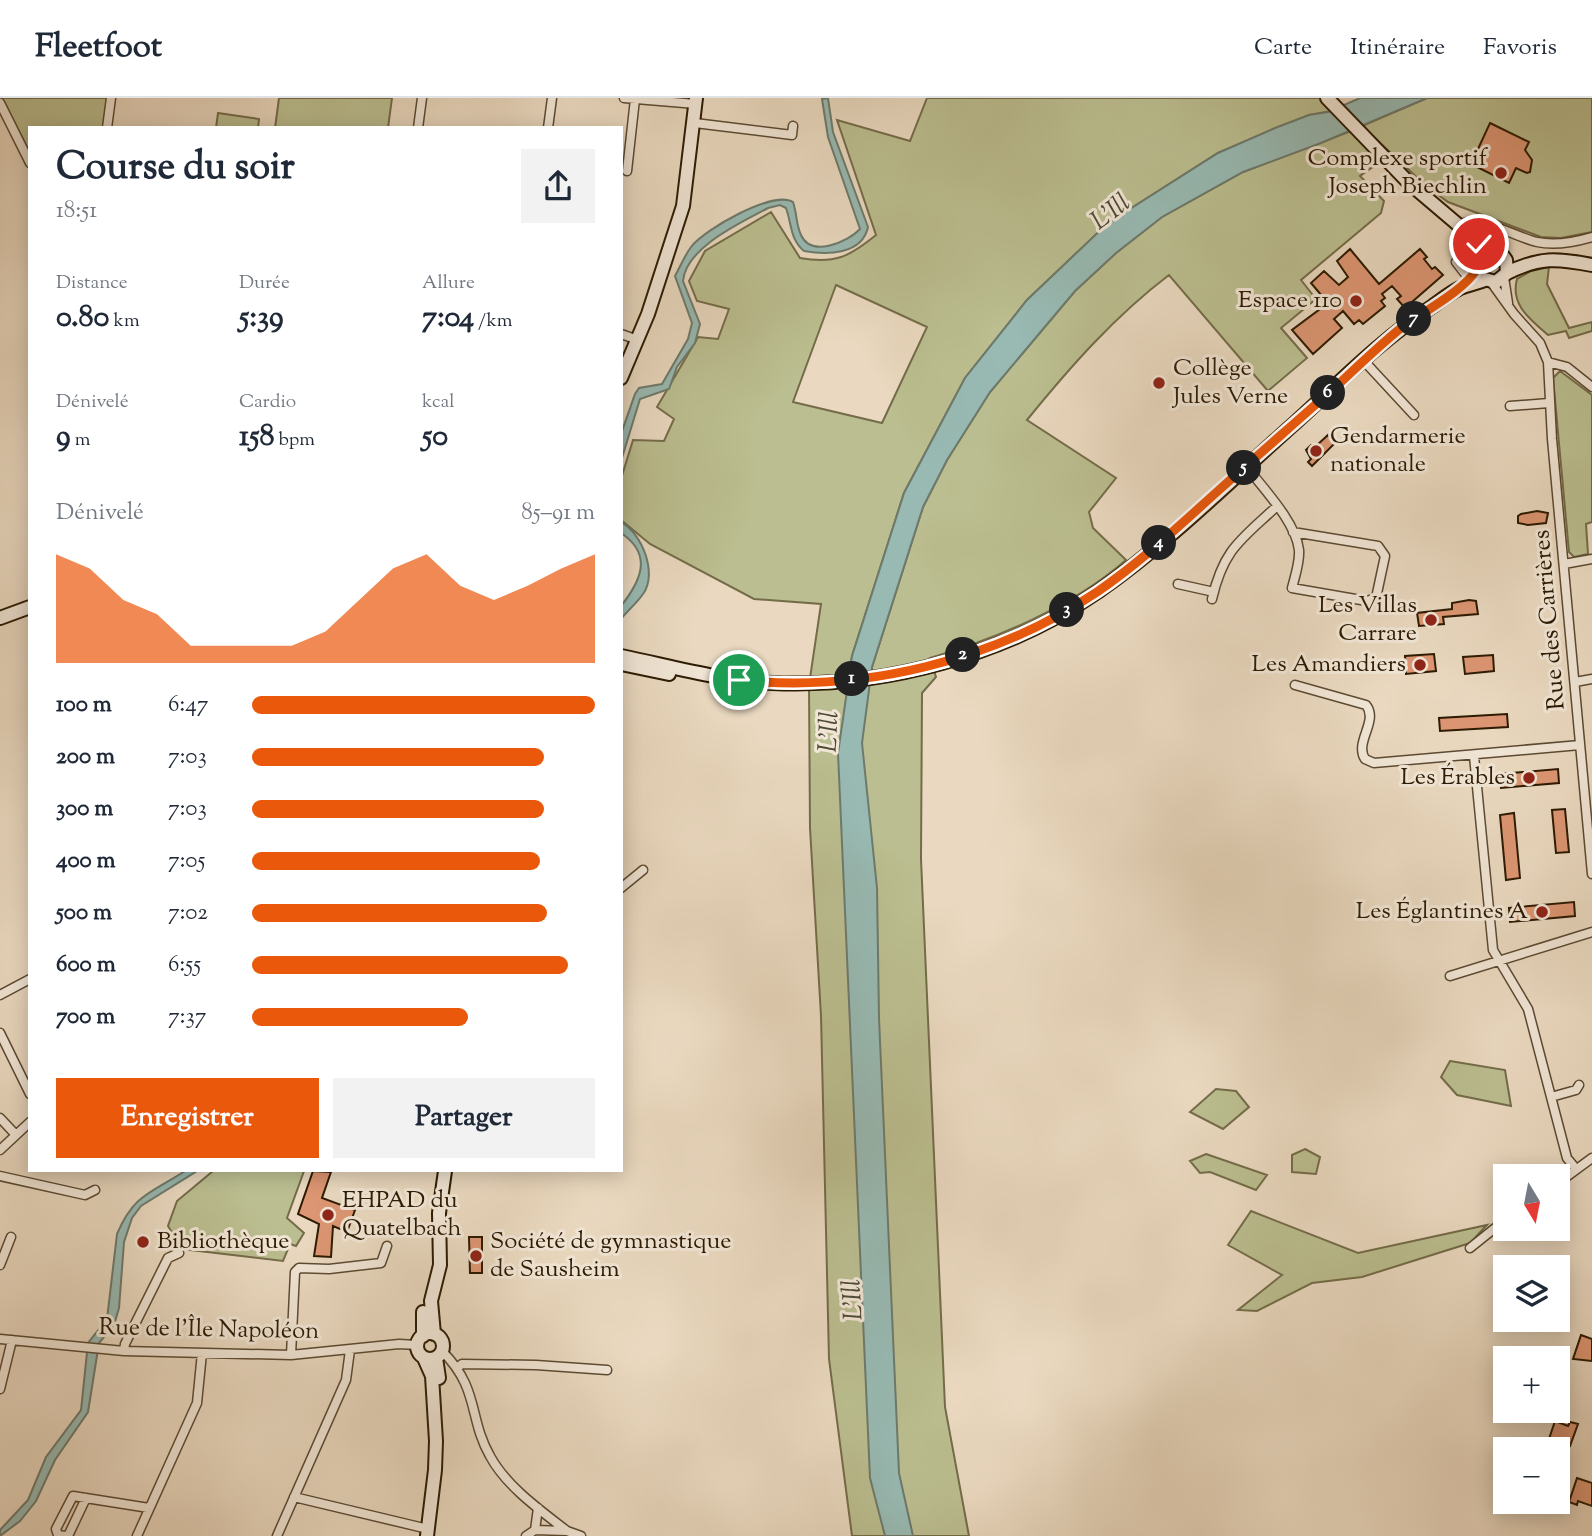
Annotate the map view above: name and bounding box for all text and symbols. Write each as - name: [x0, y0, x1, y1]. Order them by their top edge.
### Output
- text: Fleetfoot: [35, 24, 162, 72]
- text: Carte: [1254, 31, 1312, 65]
- text: Itinéraire: [1350, 31, 1445, 65]
- text: Favoris: [1483, 31, 1557, 65]
- text: Course du soir: [56, 142, 295, 196]
- place label: Complexe sportif Joseph Biechlin: [1308, 142, 1489, 204]
- button: share: [521, 149, 595, 223]
- marker: Complexe sportif Joseph Biechlin: [1493, 165, 1509, 181]
- water label: L'Ill: [1083, 186, 1139, 240]
- text: 18:51: [56, 195, 97, 228]
- pin: [1449, 214, 1509, 274]
- icon: check: [1460, 225, 1498, 263]
- text: Distance: [56, 270, 128, 297]
- text: Durée: [239, 270, 290, 297]
- text: Allure: [422, 270, 475, 297]
- place label: Espace 110: [1238, 284, 1342, 318]
- marker: Espace 110: [1348, 293, 1364, 309]
- text: 0.80: [56, 297, 110, 340]
- text: 5:39: [239, 297, 284, 340]
- text: 7:04: [422, 297, 474, 340]
- pin: 7: [1396, 302, 1432, 336]
- text: 7: [1409, 305, 1418, 332]
- text: km: [110, 308, 140, 335]
- text: /km: [474, 308, 512, 335]
- place label: Collège Jules Verne: [1171, 352, 1288, 414]
- marker: Collège Jules Verne: [1151, 375, 1167, 391]
- pin: 6: [1310, 376, 1346, 410]
- text: 6: [1323, 379, 1332, 406]
- text: Dénivelé: [56, 389, 129, 416]
- text: Cardio: [239, 389, 296, 416]
- text: kcal: [422, 389, 455, 416]
- text: 9: [56, 416, 71, 459]
- text: 158: [239, 416, 274, 459]
- text: 50: [422, 416, 448, 459]
- place label: Gendarmerie nationale: [1330, 420, 1466, 482]
- text: m: [71, 427, 90, 454]
- text: bpm: [274, 427, 315, 454]
- marker: Gendarmerie nationale: [1308, 443, 1324, 459]
- pin: 5: [1226, 450, 1262, 486]
- text: 5: [1240, 454, 1247, 481]
- text: Dénivelé: [56, 497, 144, 530]
- text: 85–91 m: [521, 497, 595, 530]
- pin: 4: [1142, 526, 1176, 560]
- street label: Rue des Carrières: [1525, 528, 1575, 712]
- text: 4: [1154, 529, 1163, 556]
- place label: Les Villas Carrare: [1318, 589, 1417, 651]
- pin: 3: [1050, 592, 1084, 628]
- text: 3: [1063, 596, 1070, 623]
- marker: Les Villas Carrare: [1423, 612, 1439, 628]
- pin: 2: [946, 638, 981, 672]
- text: 2: [958, 641, 967, 668]
- place label: Les Amandiers: [1252, 648, 1406, 682]
- pin: [709, 650, 769, 710]
- marker: Les Amandiers: [1412, 657, 1428, 673]
- icon: arrive: [720, 661, 758, 699]
- pin: 1: [834, 662, 870, 696]
- text: 1: [848, 665, 855, 692]
- text: 100 m: [56, 689, 112, 722]
- text: 6:47: [168, 689, 208, 722]
- water label: L'Ill: [810, 710, 850, 754]
- text: 200 m: [56, 741, 115, 774]
- text: 7:03: [168, 741, 207, 774]
- place label: Les Érables: [1400, 761, 1515, 795]
- marker: Les Érables: [1521, 770, 1537, 786]
- text: 300 m: [56, 793, 113, 826]
- text: 7:03: [168, 793, 207, 826]
- text: 400 m: [56, 845, 116, 878]
- text: 7:05: [168, 845, 205, 878]
- place label: Les Églantines A: [1356, 895, 1529, 929]
- text: 500 m: [56, 897, 112, 930]
- text: 7:02: [168, 897, 208, 930]
- marker: Les Églantines A: [1534, 904, 1550, 920]
- text: 600 m: [56, 949, 116, 982]
- text: 6:55: [168, 949, 201, 982]
- text: 700 m: [56, 1001, 115, 1034]
- text: 7:37: [168, 1001, 206, 1034]
- button: Enregistrer: [56, 1078, 319, 1158]
- button: Partager: [333, 1078, 595, 1158]
- north arrow: [1493, 1164, 1570, 1241]
- map controls: [1493, 1164, 1570, 1514]
- place label: EHPAD du Quatelbach: [342, 1184, 462, 1246]
- marker: EHPAD du Quatelbach: [320, 1207, 336, 1223]
- place label: Bibliothèque: [157, 1225, 290, 1259]
- place label: Société de gymnastique de Sausheim: [490, 1225, 731, 1287]
- marker: Bibliothèque: [135, 1234, 151, 1250]
- marker: Société de gymnastique de Sausheim: [468, 1248, 484, 1264]
- button: layers: [1493, 1255, 1570, 1332]
- water label: L'Ill: [834, 1278, 874, 1322]
- street label: Rue de l'Île Napoléon: [98, 1311, 320, 1349]
- button: +: [1493, 1346, 1570, 1423]
- button: −: [1493, 1437, 1570, 1514]

